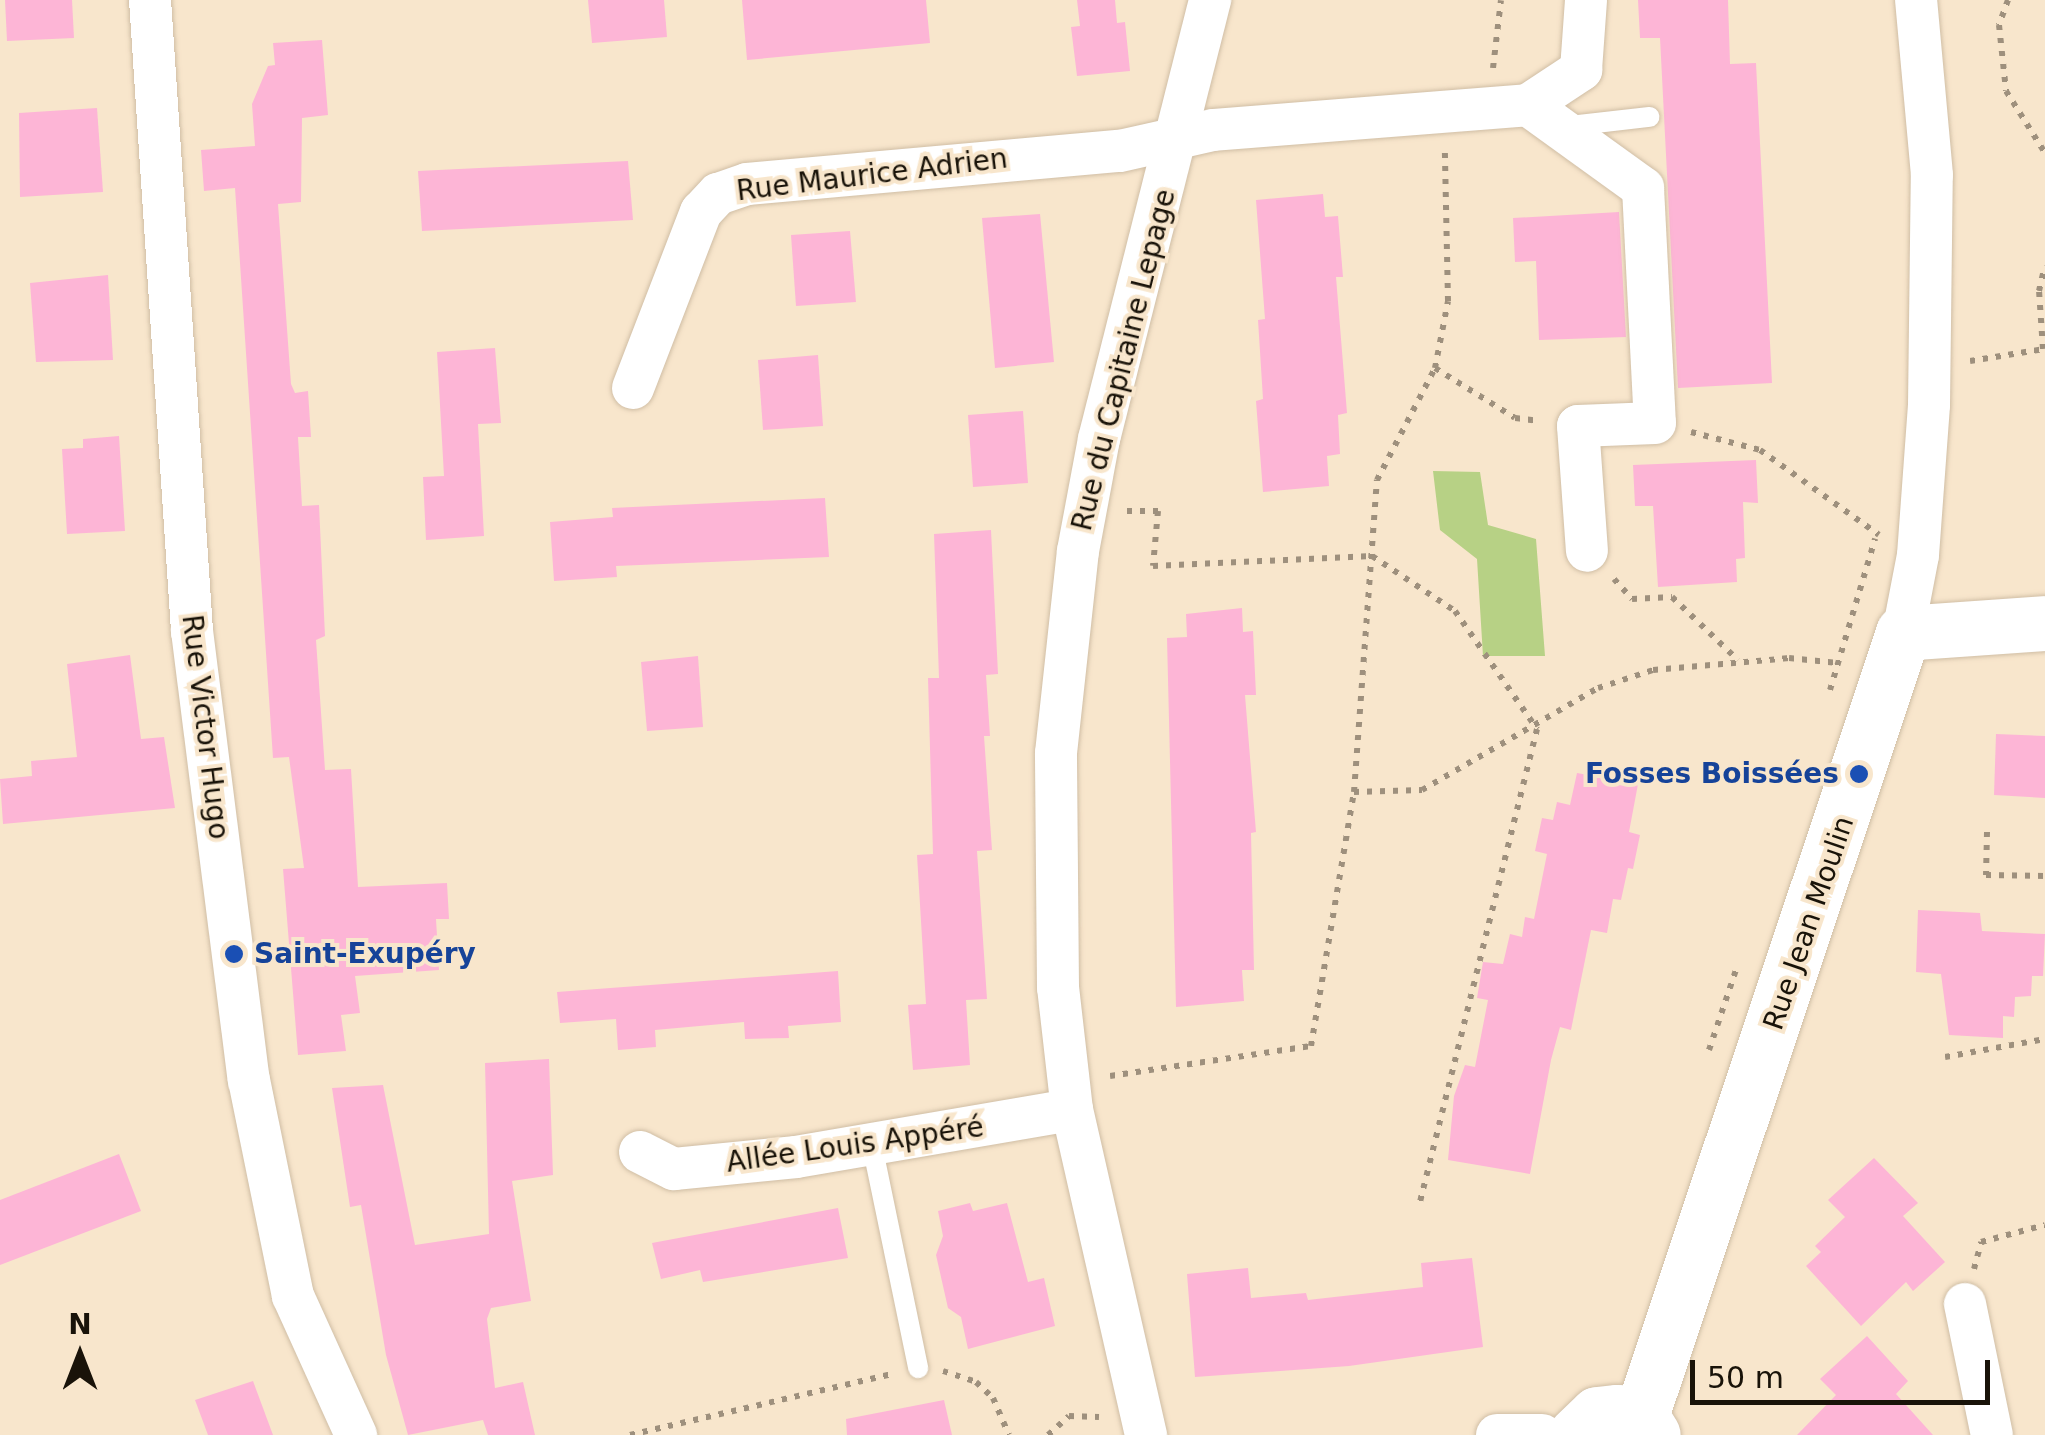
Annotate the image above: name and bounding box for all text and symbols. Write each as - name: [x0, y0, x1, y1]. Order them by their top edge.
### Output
- street label: Rue Maurice Adrien: [735, 142, 1009, 208]
- street label: Rue du Capitaine Lepage: [1065, 186, 1183, 534]
- street label: Rue Victor Hugo: [175, 613, 235, 841]
- place label: Fosses Boissées: [1585, 757, 1839, 791]
- marker: Fosses Boissées: [1848, 763, 1870, 785]
- street label: Rue Jean Moulin: [1757, 812, 1861, 1034]
- place label: Saint-Exupéry: [254, 937, 476, 971]
- marker: Saint-Exupéry: [223, 943, 245, 965]
- street label: Allée Louis Appéré: [724, 1110, 986, 1180]
- north arrow: [30, 1305, 130, 1405]
- text: N: [68, 1308, 92, 1341]
- scale bar: [1695, 1340, 1995, 1402]
- text: 50 m: [1707, 1360, 1784, 1395]

